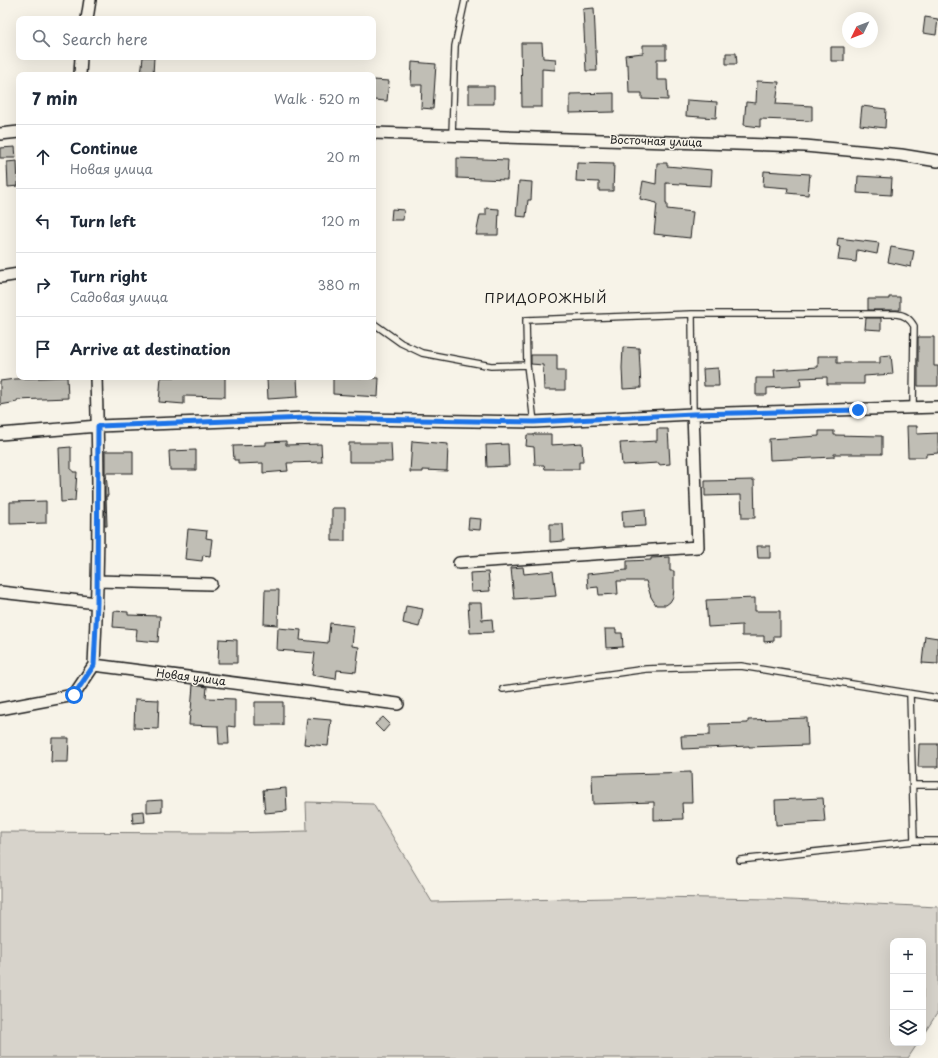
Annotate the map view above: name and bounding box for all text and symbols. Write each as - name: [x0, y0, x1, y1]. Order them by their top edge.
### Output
- north arrow: [842, 12, 878, 48]
- search box: [16, 16, 376, 60]
- icon: search: [30, 27, 52, 49]
- text: Search here: [62, 27, 148, 50]
- text: 7 min: [32, 85, 78, 111]
- text: Walk · 520 m: [274, 89, 360, 108]
- street label: Восточная улица: [609, 130, 703, 151]
- text: Continue: [70, 136, 138, 159]
- icon: ahead: [32, 146, 54, 168]
- text: 20 m: [326, 147, 360, 166]
- text: Новая улица: [70, 159, 153, 178]
- text: Turn left: [70, 209, 136, 232]
- icon: left: [32, 210, 54, 232]
- text: 120 m: [321, 211, 360, 230]
- text: Turn right: [70, 264, 147, 287]
- icon: right: [32, 274, 54, 296]
- text: 380 m: [317, 275, 360, 294]
- text: Садовая улица: [70, 287, 168, 306]
- district label: ПРИДОРОЖНЫЙ: [484, 288, 608, 307]
- text: Arrive at destination: [70, 337, 231, 360]
- icon: arrive: [32, 338, 54, 360]
- route end: [849, 401, 867, 419]
- street label: Новая улица: [155, 664, 227, 689]
- route start: [65, 686, 83, 704]
- map controls: [890, 938, 926, 1046]
- button: +: [890, 938, 926, 974]
- button: −: [890, 974, 926, 1010]
- button: layers: [890, 1010, 926, 1046]

